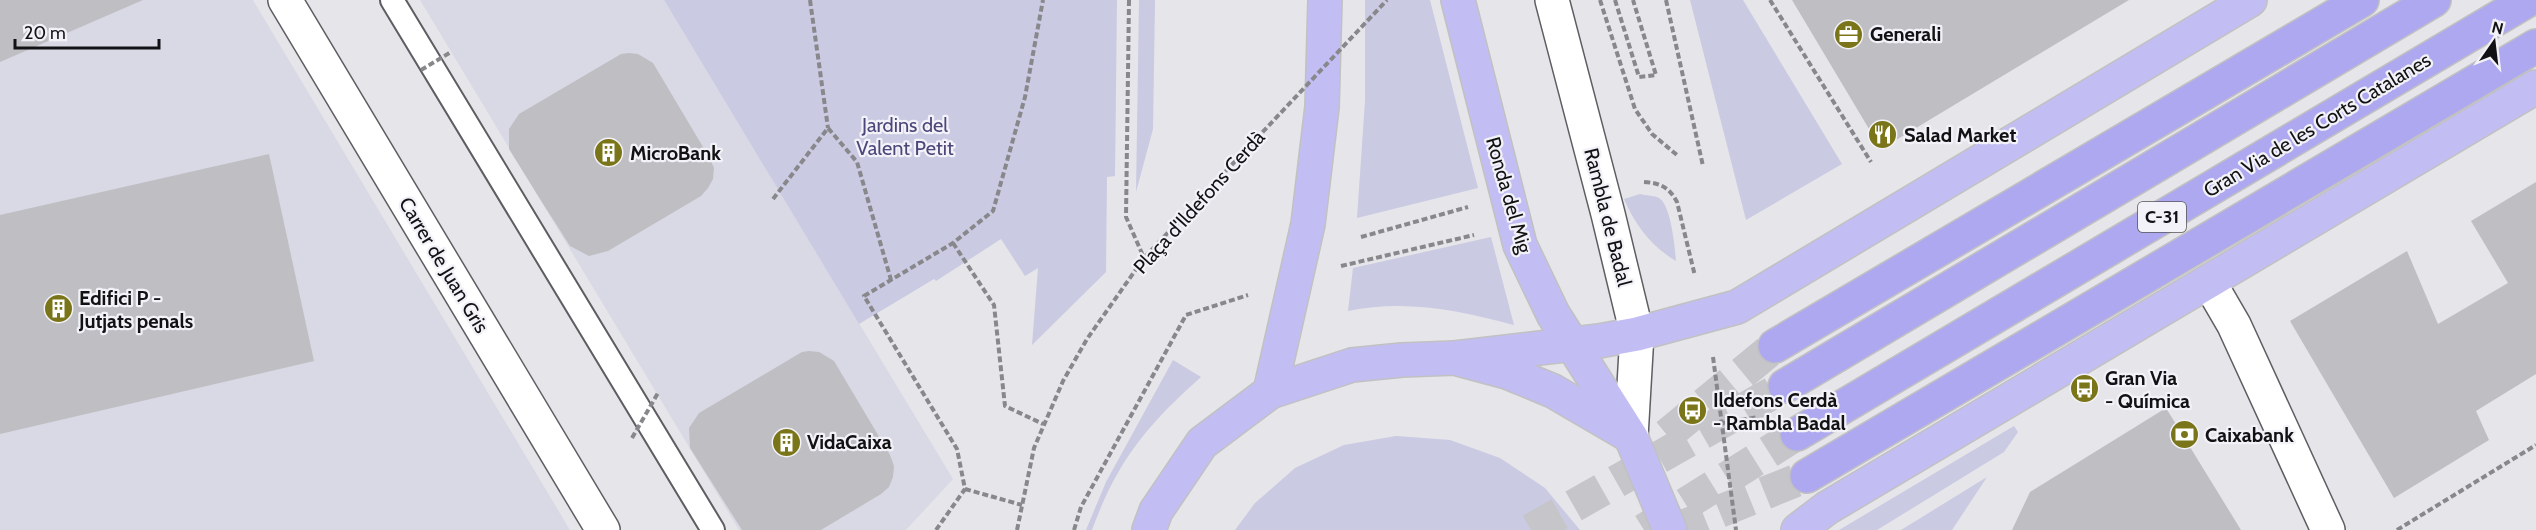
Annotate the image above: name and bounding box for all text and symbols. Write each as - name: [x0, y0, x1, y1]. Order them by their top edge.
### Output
- scale bar: [15, 12, 159, 50]
- north arrow: [2464, 12, 2524, 72]
- text: N: [2490, 17, 2505, 39]
- office icon: Generali: [1833, 18, 1865, 50]
- text: 20 m: [24, 22, 66, 44]
- place label: Generali: [1870, 22, 1941, 46]
- street label: Gran Via de les Corts Catalanes: [2199, 48, 2435, 202]
- park label: Jardins del Valent Petit: [856, 113, 954, 160]
- restaurant icon: Salad Market: [1867, 119, 1899, 151]
- place label: Salad Market: [1904, 123, 2016, 147]
- street label: Plaça d'Ildefons Cerdà: [1128, 125, 1270, 279]
- street label: Ronda del Mig: [1481, 134, 1537, 257]
- building icon: MicroBank: [593, 137, 625, 169]
- place label: MicroBank: [630, 141, 721, 165]
- street label: Rambla de Badal: [1579, 145, 1637, 289]
- street label: Carrer de Juan Gris: [394, 193, 494, 337]
- road number: C-31: [2138, 202, 2186, 232]
- place label: Edifici P - Jutjats penals: [78, 286, 193, 333]
- building icon: Edifici P - Jutjats penals: [42, 293, 74, 325]
- place label: Gran Via - Química: [2105, 366, 2190, 413]
- bus stop icon: Gran Via - Química: [2068, 373, 2100, 405]
- place label: Ildefons Cerdà - Rambla Badal: [1713, 388, 1846, 435]
- bus stop icon: Ildefons Cerdà - Rambla Badal: [1676, 395, 1708, 427]
- bank icon: Caixabank: [2168, 419, 2200, 451]
- place label: Caixabank: [2205, 423, 2294, 447]
- building icon: VidaCaixa: [770, 426, 802, 458]
- place label: VidaCaixa: [807, 430, 892, 454]

